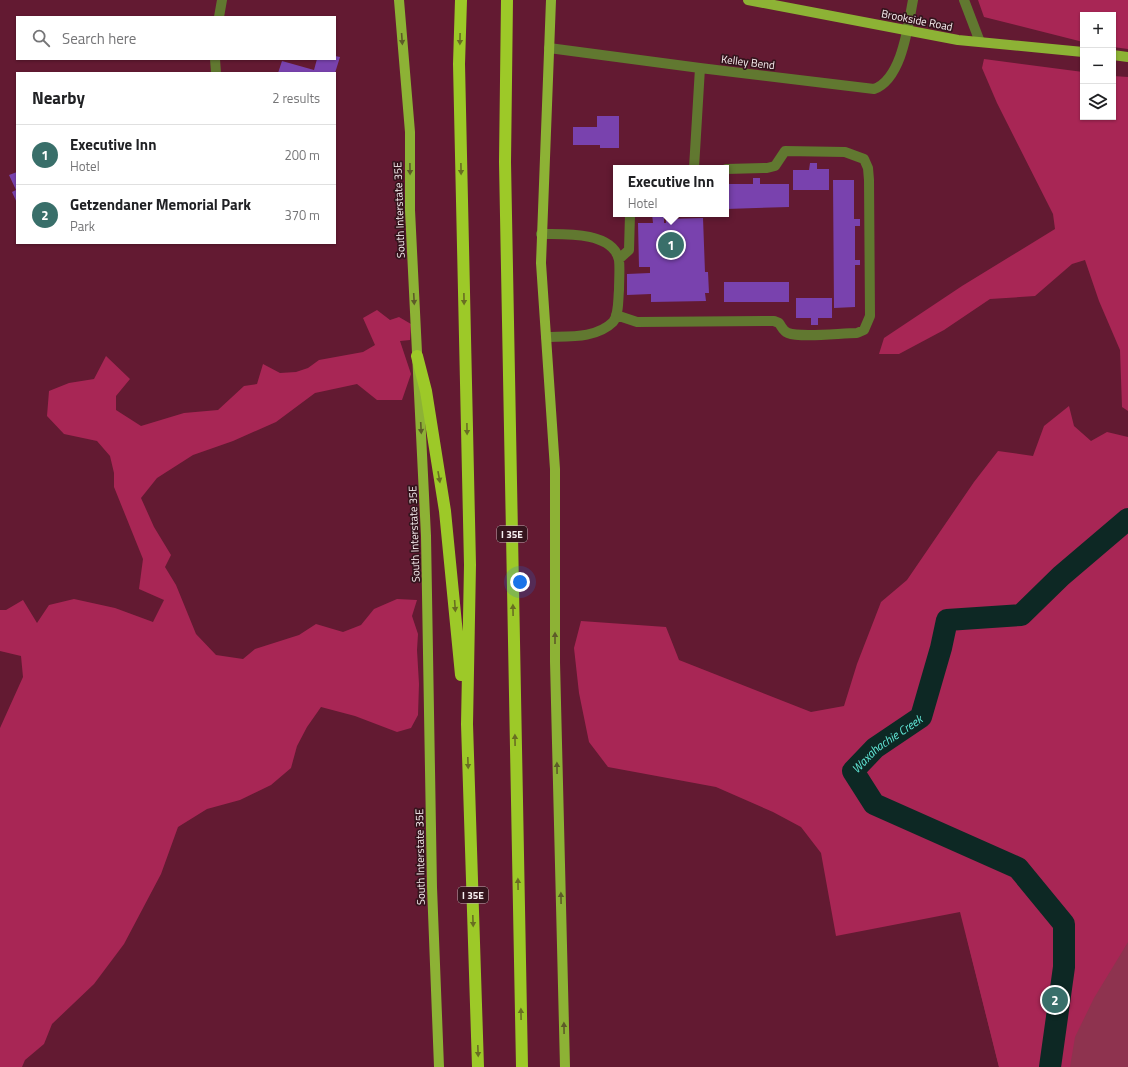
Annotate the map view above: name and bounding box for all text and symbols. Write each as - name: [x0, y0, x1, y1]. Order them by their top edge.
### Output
- street label: Brookside Road: [880, 5, 954, 35]
- map controls: [1080, 12, 1116, 120]
- button: +: [1080, 12, 1116, 48]
- search box: [16, 16, 336, 60]
- icon: search: [30, 27, 52, 49]
- text: Search here: [62, 27, 136, 50]
- one-way arrow: [399, 33, 406, 45]
- one-way arrow: [457, 33, 463, 46]
- button: −: [1080, 48, 1116, 84]
- street label: Kelley Bend: [720, 51, 776, 73]
- button: layers: [1080, 84, 1116, 120]
- text: Nearby: [32, 85, 85, 111]
- text: 2 results: [272, 88, 320, 108]
- text: Executive Inn: [70, 133, 156, 156]
- text: 1: [41, 145, 49, 165]
- text: 200 m: [284, 145, 320, 165]
- text: Hotel: [70, 156, 100, 176]
- street label: South Interstate 35E: [389, 162, 409, 258]
- one-way arrow: [407, 163, 413, 176]
- one-way arrow: [458, 163, 464, 176]
- popup: [613, 165, 729, 217]
- text: Executive Inn: [628, 170, 714, 193]
- text: Getzendaner Memorial Park: [70, 193, 251, 216]
- text: Hotel: [628, 193, 657, 213]
- text: 2: [41, 205, 49, 225]
- text: 370 m: [284, 205, 320, 225]
- text: Park: [70, 216, 95, 236]
- pin: 1: [658, 230, 684, 260]
- one-way arrow: [411, 293, 418, 305]
- one-way arrow: [461, 293, 467, 306]
- one-way arrow: [418, 422, 424, 435]
- one-way arrow: [464, 423, 470, 436]
- one-way arrow: [436, 471, 442, 483]
- street label: South Interstate 35E: [404, 486, 424, 582]
- road number: I 35E: [497, 526, 527, 542]
- your location: [510, 572, 530, 592]
- one-way arrow: [452, 600, 459, 612]
- one-way arrow: [510, 603, 516, 616]
- one-way arrow: [552, 631, 558, 644]
- water label: Waxahachie Creek: [847, 708, 927, 777]
- one-way arrow: [512, 734, 519, 746]
- one-way arrow: [465, 757, 472, 769]
- one-way arrow: [554, 762, 561, 774]
- street label: South Interstate 35E: [411, 809, 429, 905]
- one-way arrow: [515, 877, 521, 890]
- road number: I 35E: [458, 887, 488, 903]
- one-way arrow: [557, 892, 564, 904]
- one-way arrow: [470, 915, 477, 927]
- pin: 2: [1042, 985, 1068, 1015]
- one-way arrow: [518, 1007, 524, 1020]
- one-way arrow: [561, 1021, 567, 1034]
- one-way arrow: [474, 1045, 481, 1057]

